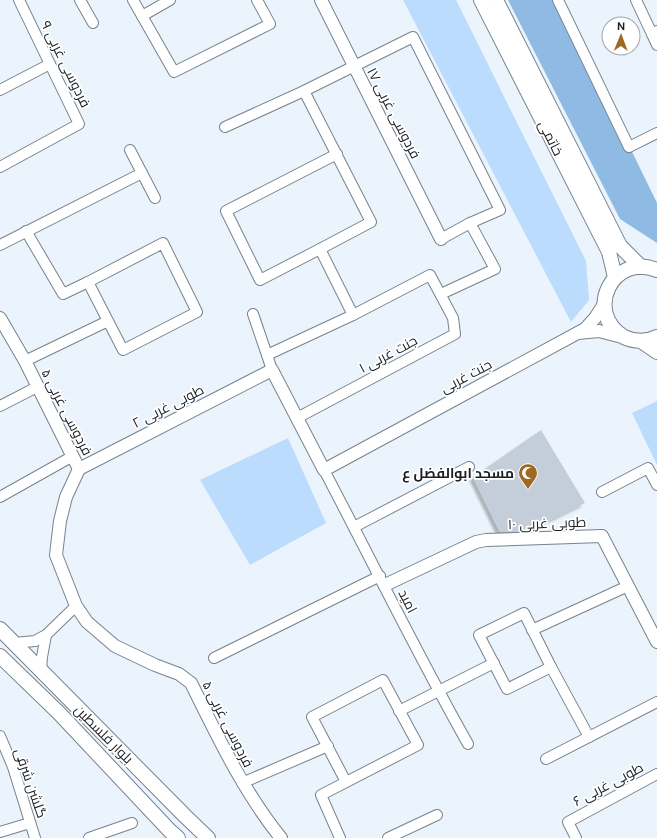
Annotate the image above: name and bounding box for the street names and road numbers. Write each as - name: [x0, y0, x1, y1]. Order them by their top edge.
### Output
- street label: فردوسی غربی ۹: [37, 18, 95, 110]
- street label: فردوسی غربی ۱۷: [363, 64, 425, 162]
- street label: خاتمی: [534, 117, 568, 159]
- street label: جنت غربی ۱: [356, 331, 420, 377]
- street label: جنت غربی: [437, 355, 495, 397]
- street label: فردوسی غربی ۵: [37, 366, 97, 458]
- street label: طوبی غربی ۲: [129, 380, 207, 432]
- street label: طوبی غربی ۱۰: [507, 513, 587, 533]
- street label: امید: [394, 586, 422, 616]
- street label: فردوسی غربی ۵: [198, 678, 258, 770]
- street label: بلوار فلسطین: [71, 701, 137, 767]
- street label: گلشن شرقی: [11, 746, 51, 820]
- street label: طوبی غربی ۶: [570, 758, 646, 810]

